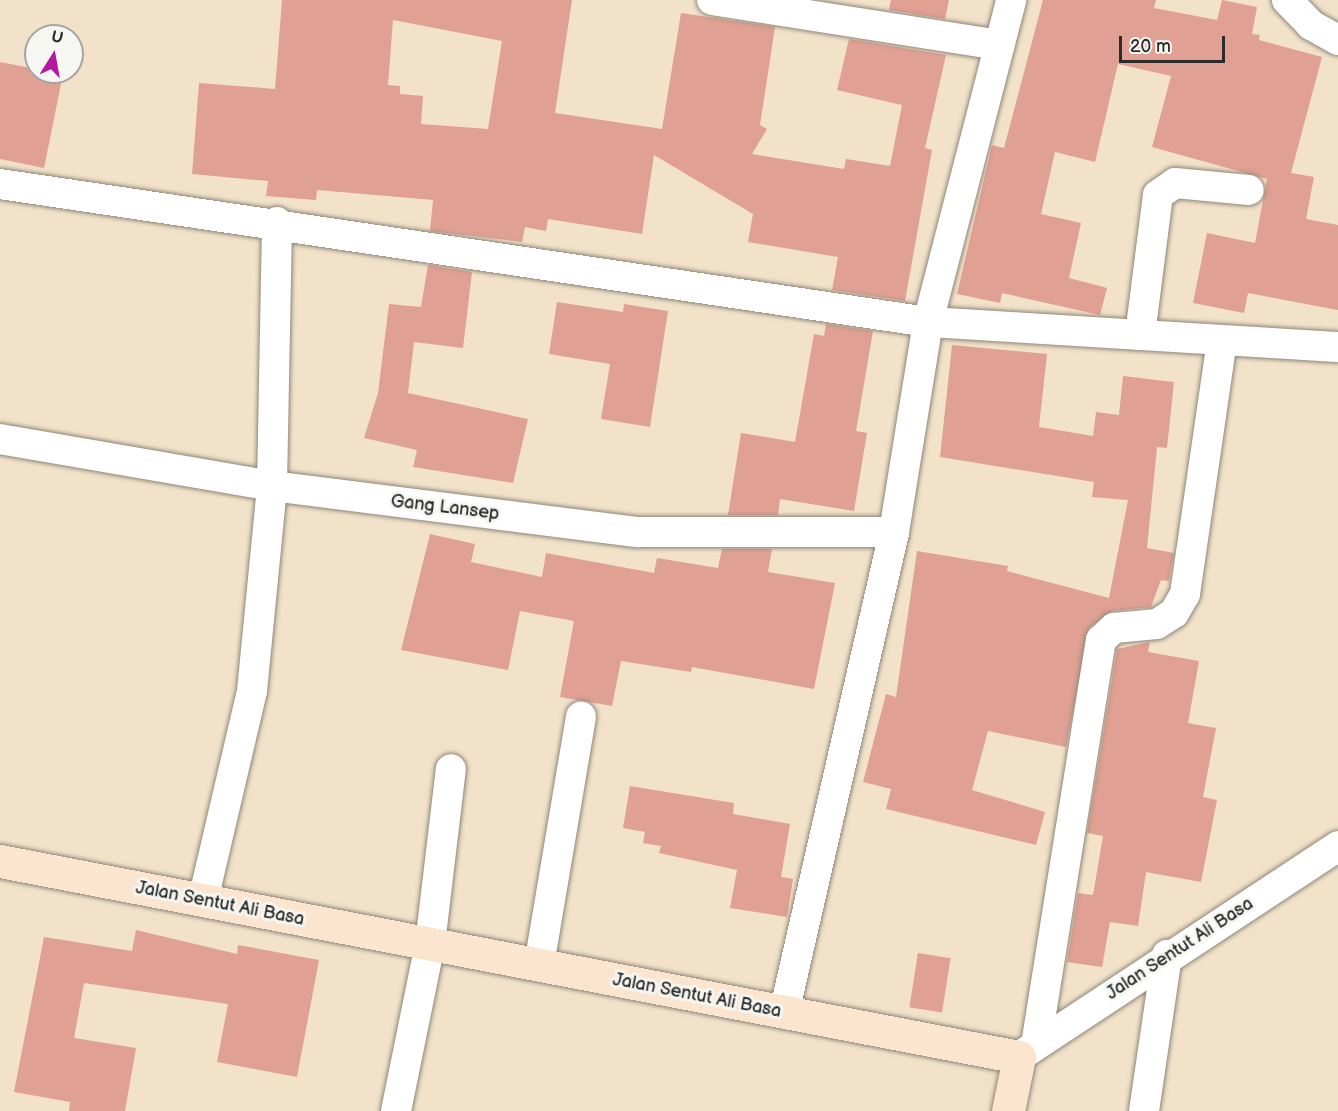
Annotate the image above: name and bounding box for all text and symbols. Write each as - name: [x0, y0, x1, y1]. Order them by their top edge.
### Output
- north arrow: [24, 24, 84, 84]
- scale bar: [1122, 24, 1228, 62]
- text: U: [50, 27, 65, 48]
- text: 20 m: [1130, 36, 1171, 57]
- street label: Gang Lansep: [389, 491, 501, 525]
- street label: Jalan Sentut Ali Basa: [134, 877, 306, 931]
- street label: Jalan Sentut Ali Basa: [1102, 893, 1258, 1005]
- street label: Jalan Sentut Ali Basa: [611, 969, 783, 1023]

